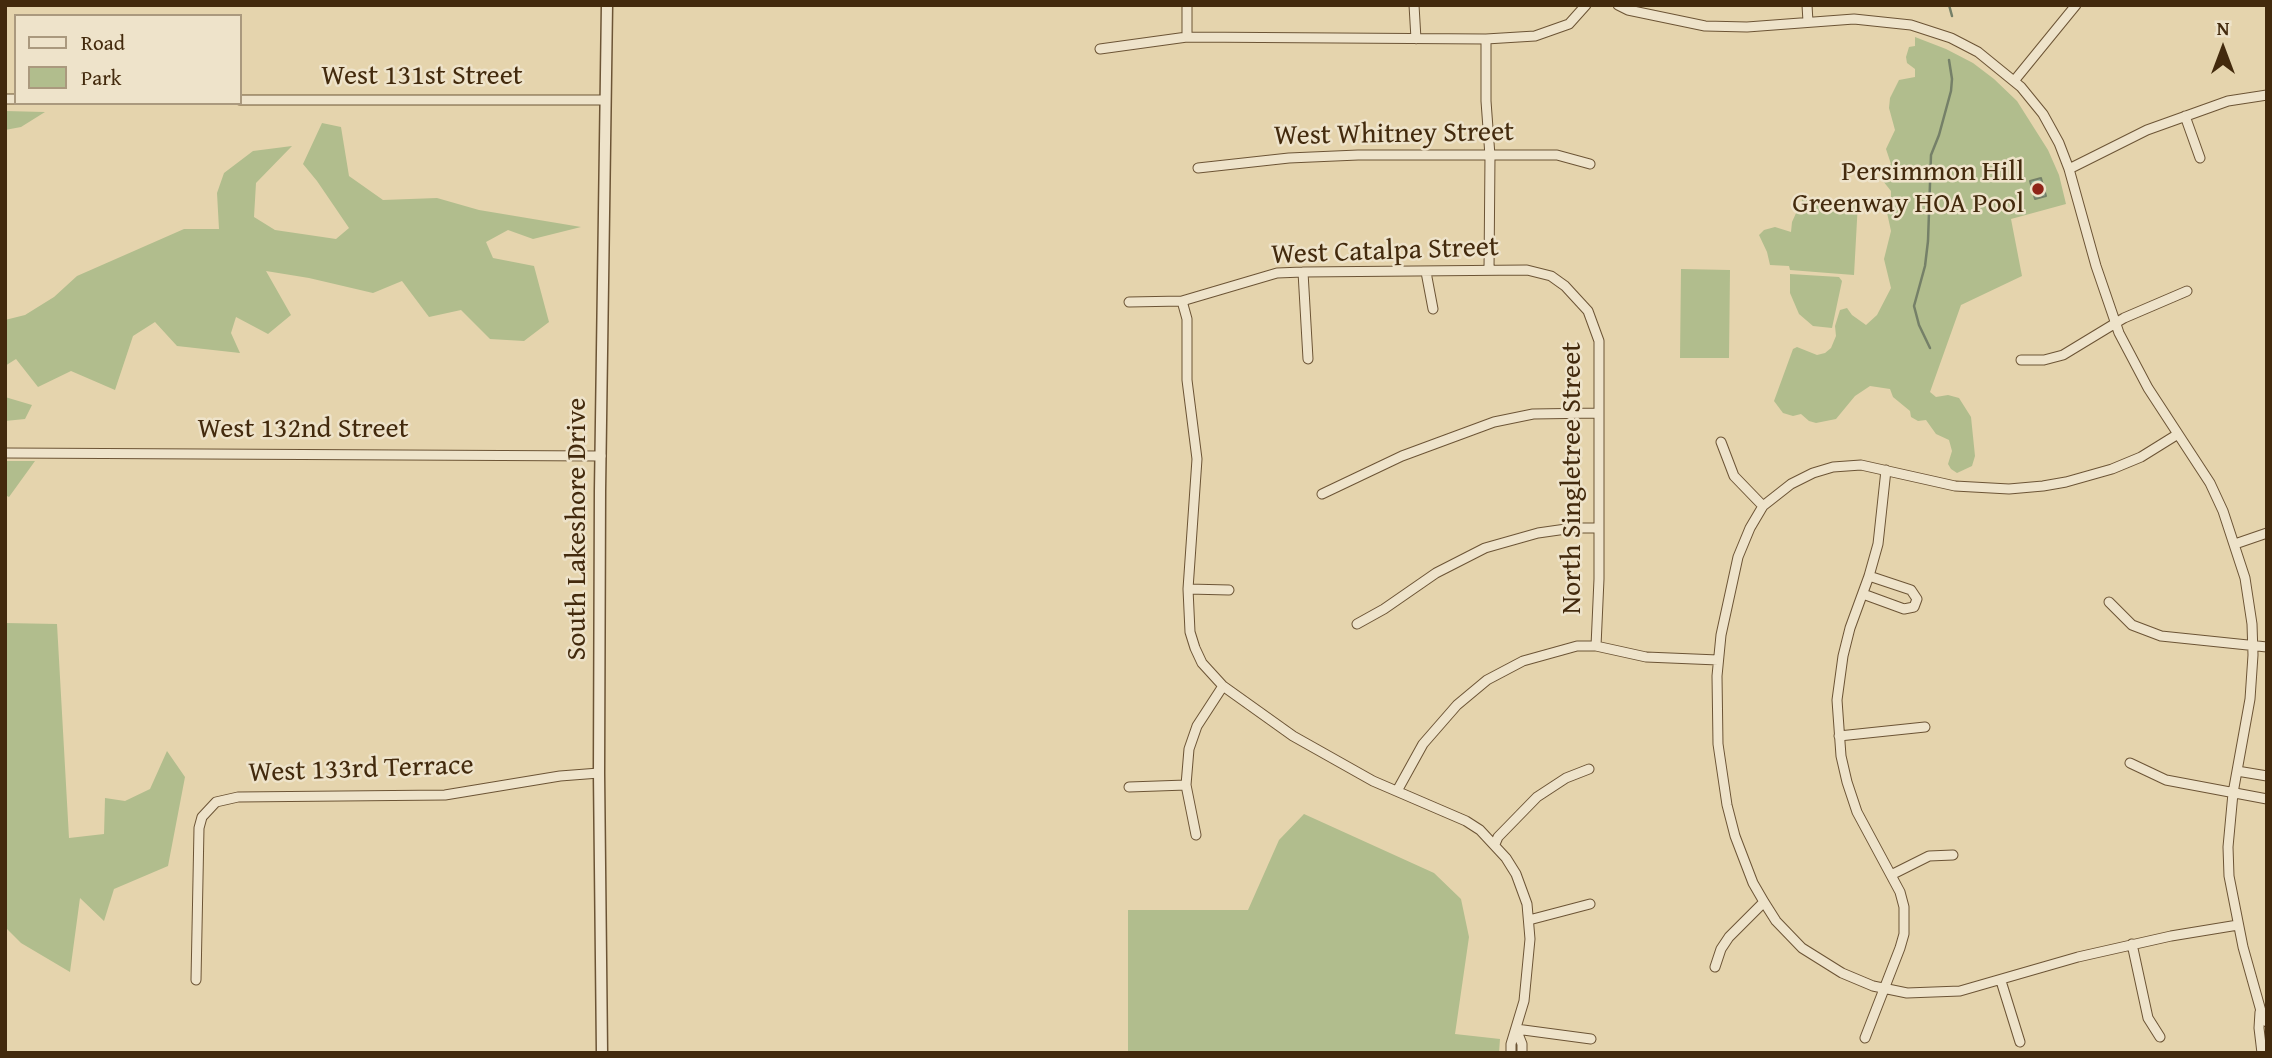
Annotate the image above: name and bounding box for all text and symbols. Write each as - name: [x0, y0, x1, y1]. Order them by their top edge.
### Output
- legend: [14, 14, 242, 105]
- north arrow: [2188, 14, 2258, 84]
- text: N: [2217, 14, 2229, 42]
- text: Road: [81, 27, 125, 58]
- street label: West 131st Street: [321, 60, 523, 94]
- text: Park: [81, 62, 122, 93]
- street label: West Whitney Street: [1274, 116, 1514, 154]
- place label: Persimmon Hill Greenway HOA Pool: [1792, 156, 2024, 222]
- marker: Persimmon Hill Greenway HOA Pool: [2030, 181, 2046, 197]
- street label: West Catalpa Street: [1271, 231, 1499, 273]
- street label: North Singletree Street: [1556, 342, 1590, 614]
- street label: South Lakeshore Drive: [561, 398, 595, 660]
- street label: West 132nd Street: [197, 413, 409, 447]
- street label: West 133rd Terrace: [248, 749, 474, 791]

